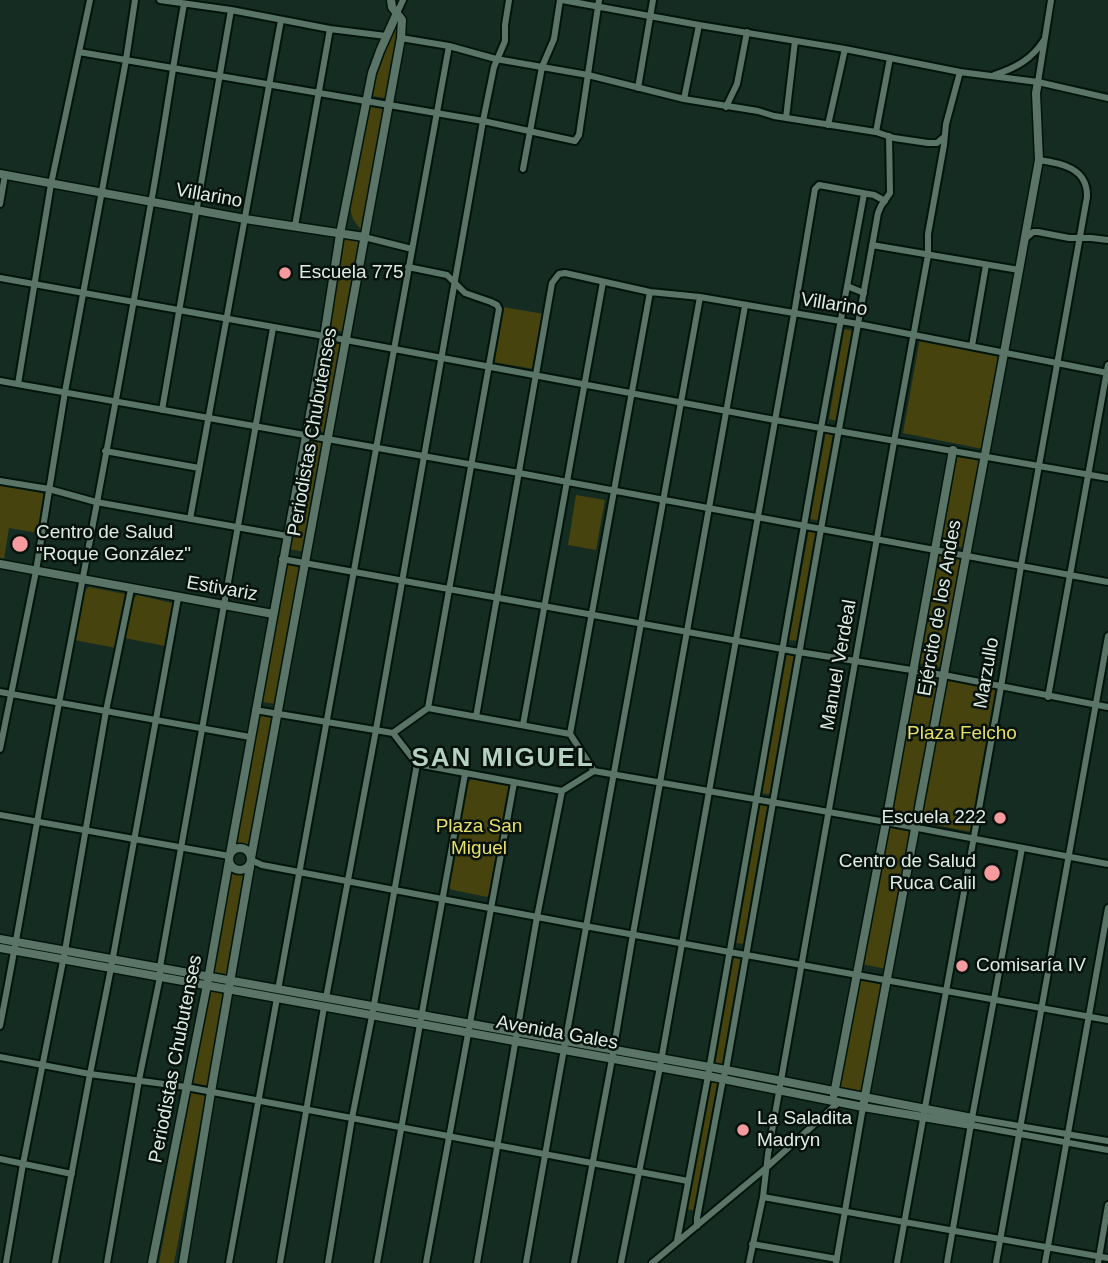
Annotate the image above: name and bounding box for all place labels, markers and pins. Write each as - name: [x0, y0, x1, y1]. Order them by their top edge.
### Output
- place label: Escuela 775: [299, 262, 404, 284]
- marker: Escuela 775: [277, 265, 293, 281]
- place label: Centro de Salud "Roque González": [36, 522, 191, 566]
- marker: Centro de Salud "Roque González": [10, 534, 30, 554]
- place label: Escuela 222: [881, 807, 986, 829]
- marker: Escuela 222: [992, 810, 1008, 826]
- place label: Centro de Salud Ruca Calil: [839, 851, 976, 895]
- marker: Centro de Salud Ruca Calil: [982, 863, 1002, 883]
- place label: Comisaría IV: [976, 955, 1086, 977]
- marker: Comisaría IV: [954, 958, 970, 974]
- place label: La Saladita Madryn: [757, 1108, 852, 1152]
- marker: La Saladita Madryn: [735, 1122, 751, 1138]

